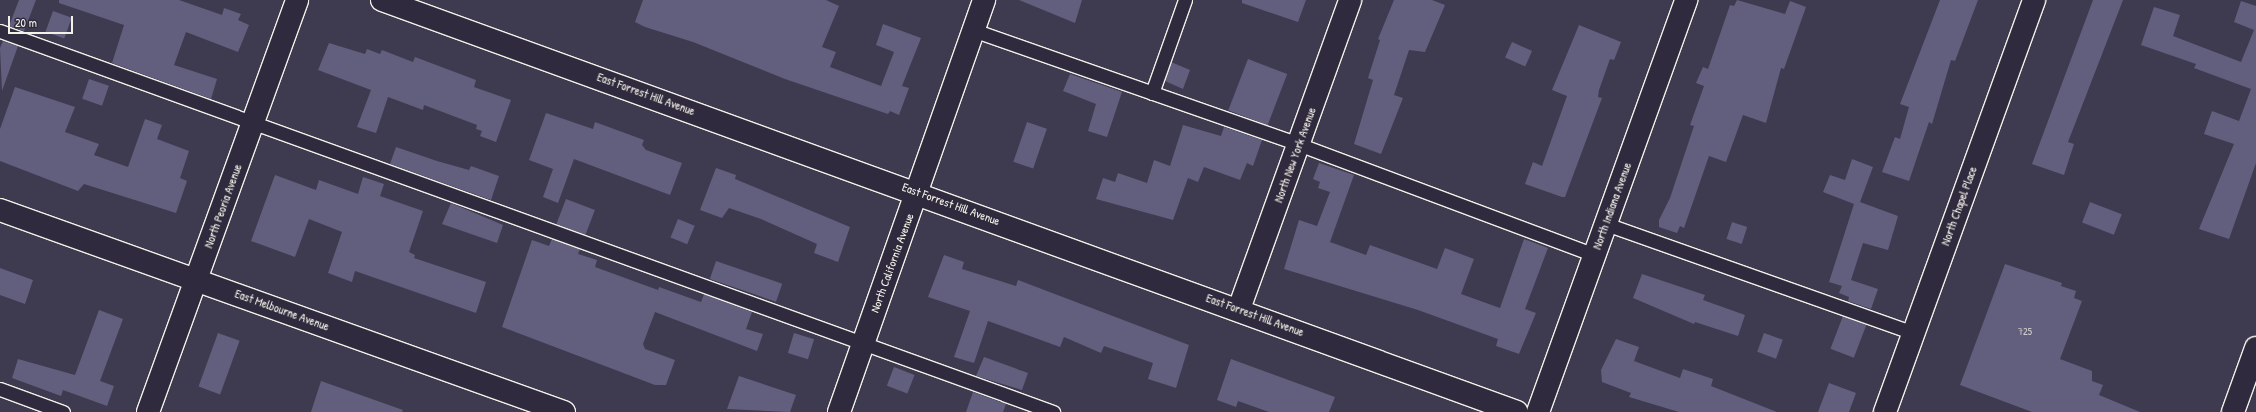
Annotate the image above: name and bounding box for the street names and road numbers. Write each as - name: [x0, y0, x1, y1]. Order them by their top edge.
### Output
- street label: East Forrest Hill Avenue: [595, 70, 697, 118]
- street label: North New York Avenue: [1271, 105, 1319, 205]
- street label: North Indiana Avenue: [1590, 161, 1634, 251]
- street label: North Peoria Avenue: [201, 162, 245, 250]
- street label: North Chapel Place: [1938, 165, 1980, 247]
- street label: East Forrest Hill Avenue: [900, 180, 1002, 228]
- street label: North California Avenue: [867, 211, 917, 315]
- street label: East Melbourne Avenue: [233, 286, 331, 334]
- street label: East Forrest Hill Avenue: [1204, 291, 1306, 339]

